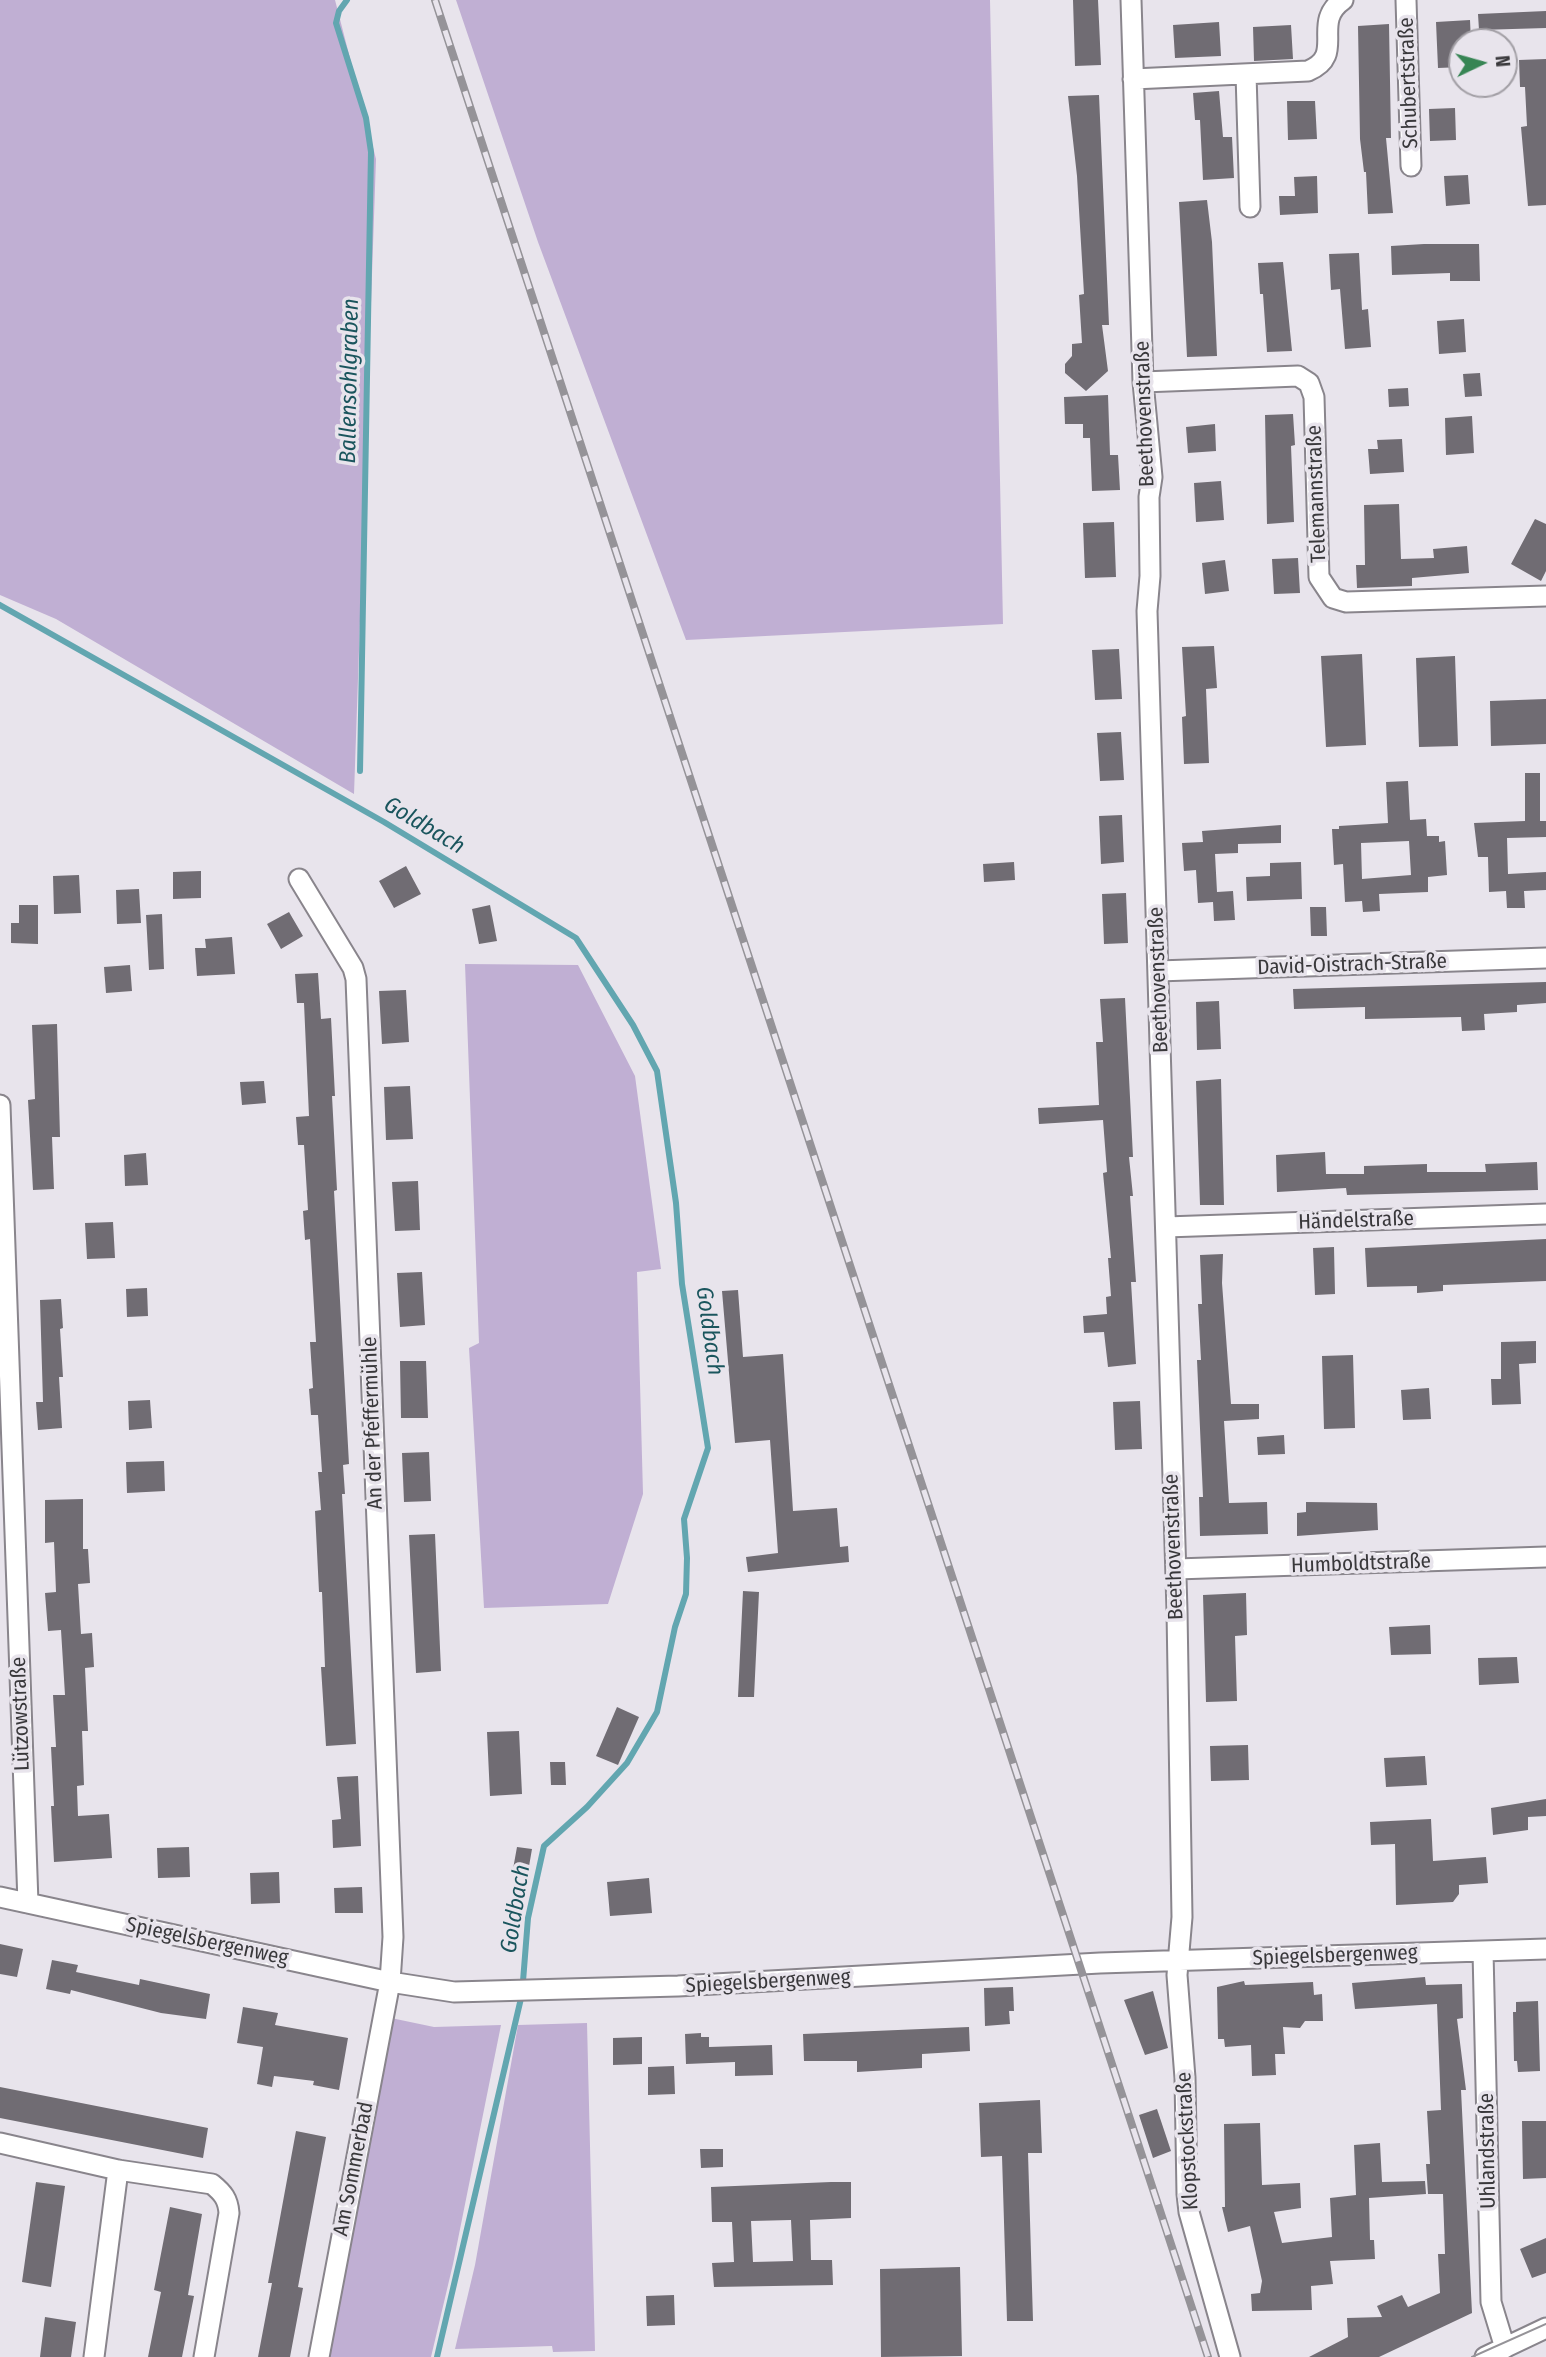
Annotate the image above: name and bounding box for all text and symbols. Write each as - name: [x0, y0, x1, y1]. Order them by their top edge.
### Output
- street label: Schubertstraße: [1394, 17, 1424, 149]
- north arrow: [1448, 28, 1518, 98]
- text: N: [1490, 55, 1514, 68]
- water label: Ballensohlgraben: [335, 298, 365, 464]
- street label: Beethovenstraße: [1130, 340, 1160, 488]
- street label: Telemannstraße: [1302, 425, 1332, 563]
- water label: Goldbach: [379, 791, 469, 861]
- street label: Beethovenstraße: [1144, 906, 1174, 1054]
- street label: David-Oistrach-Straße: [1257, 949, 1447, 981]
- street label: Händelstraße: [1298, 1206, 1414, 1236]
- water label: Goldbach: [689, 1285, 729, 1377]
- street label: An der Pfeffermühle: [357, 1336, 389, 1510]
- street label: Beethovenstraße: [1159, 1473, 1189, 1621]
- street label: Humboldtstraße: [1291, 1549, 1431, 1579]
- street label: Lützowstraße: [6, 1656, 36, 1772]
- water label: Goldbach: [495, 1863, 537, 1955]
- street label: Spiegelsbergenweg: [124, 1912, 290, 1972]
- street label: Spiegelsbergenweg: [1252, 1941, 1418, 1971]
- street label: Spiegelsbergenweg: [685, 1965, 851, 1999]
- street label: Klopstockstraße: [1172, 2071, 1204, 2211]
- street label: Uhlandstraße: [1474, 2093, 1502, 2209]
- street label: Am Sommerbad: [329, 2100, 379, 2238]

